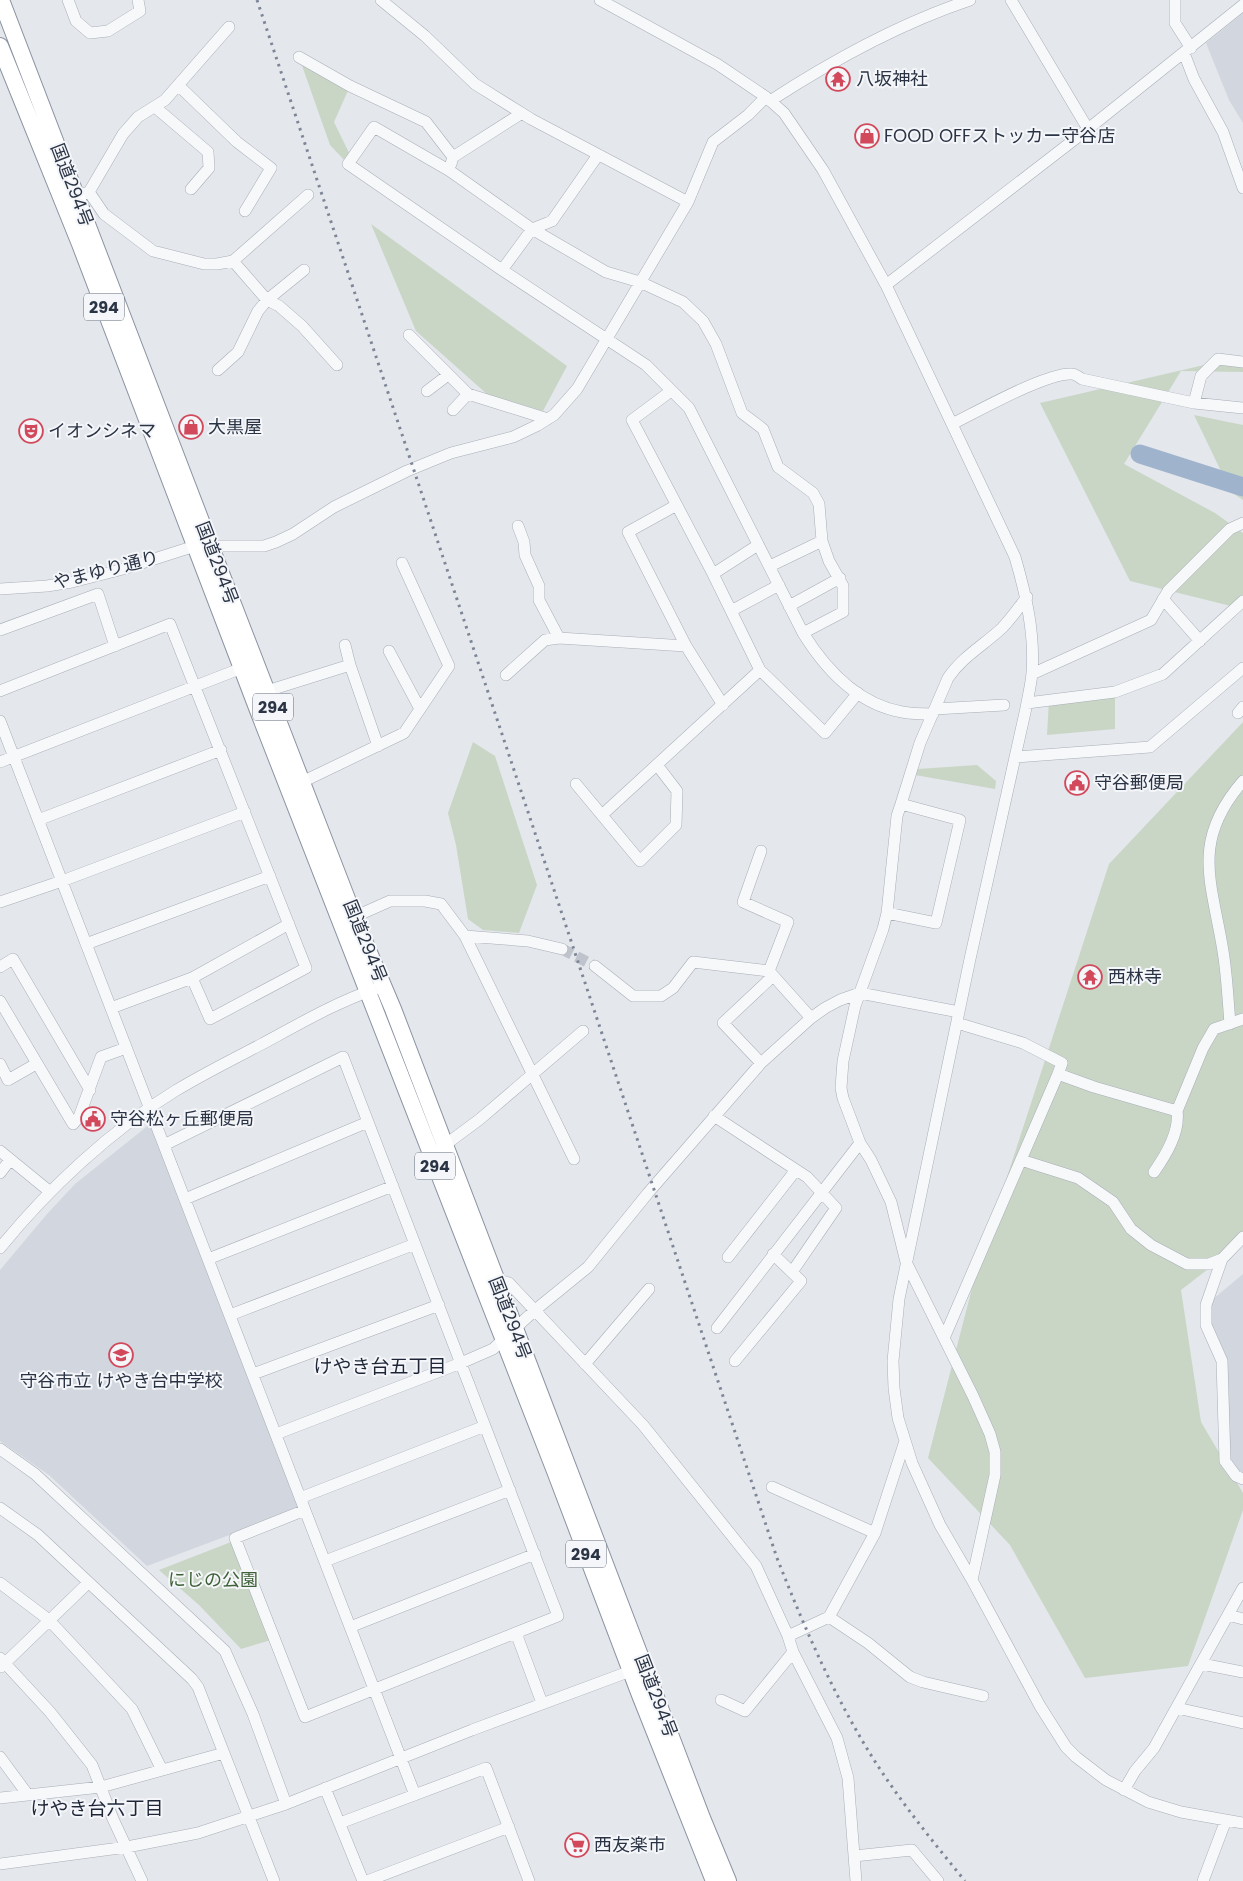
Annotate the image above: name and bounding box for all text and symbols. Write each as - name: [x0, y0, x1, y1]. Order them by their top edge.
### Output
- temple icon: 八坂神社: [825, 66, 851, 92]
- place label: 八坂神社: [856, 66, 928, 91]
- shop icon: FOOD OFFストッカー守谷店: [854, 123, 880, 149]
- place label: FOOD OFFストッカー守谷店: [884, 123, 1115, 148]
- street label: 国道294号: [45, 140, 100, 230]
- road number: 294: [84, 294, 124, 320]
- shop icon: 大黒屋: [178, 414, 204, 440]
- place label: 大黒屋: [208, 414, 262, 439]
- theatre icon: イオンシネマ: [18, 418, 44, 444]
- place label: イオンシネマ: [48, 418, 156, 443]
- street label: 国道294号: [190, 518, 245, 608]
- street label: やまゆり通り: [50, 544, 161, 595]
- road number: 294: [253, 694, 293, 720]
- public building icon: 守谷郵便局: [1064, 770, 1090, 796]
- place label: 守谷郵便局: [1094, 770, 1184, 795]
- street label: 国道294号: [338, 896, 393, 986]
- temple icon: 西林寺: [1077, 964, 1103, 990]
- place label: 西林寺: [1108, 964, 1162, 989]
- public building icon: 守谷松ヶ丘郵便局: [80, 1106, 106, 1132]
- place label: 守谷松ヶ丘郵便局: [110, 1106, 254, 1131]
- road number: 294: [415, 1152, 455, 1180]
- street label: 国道294号: [483, 1273, 538, 1363]
- school or university icon: 守谷市立 けやき台中学校: [108, 1342, 134, 1368]
- district label: けやき台五丁目: [313, 1353, 447, 1380]
- place label: 守谷市立 けやき台中学校: [20, 1368, 222, 1393]
- road number: 294: [566, 1540, 606, 1568]
- park label: にじの公園: [168, 1567, 258, 1592]
- street label: 国道294号: [629, 1651, 684, 1741]
- district label: けやき台六丁目: [30, 1795, 164, 1822]
- supermarket icon: 西友楽市: [564, 1832, 590, 1858]
- place label: 西友楽市: [594, 1832, 666, 1857]

